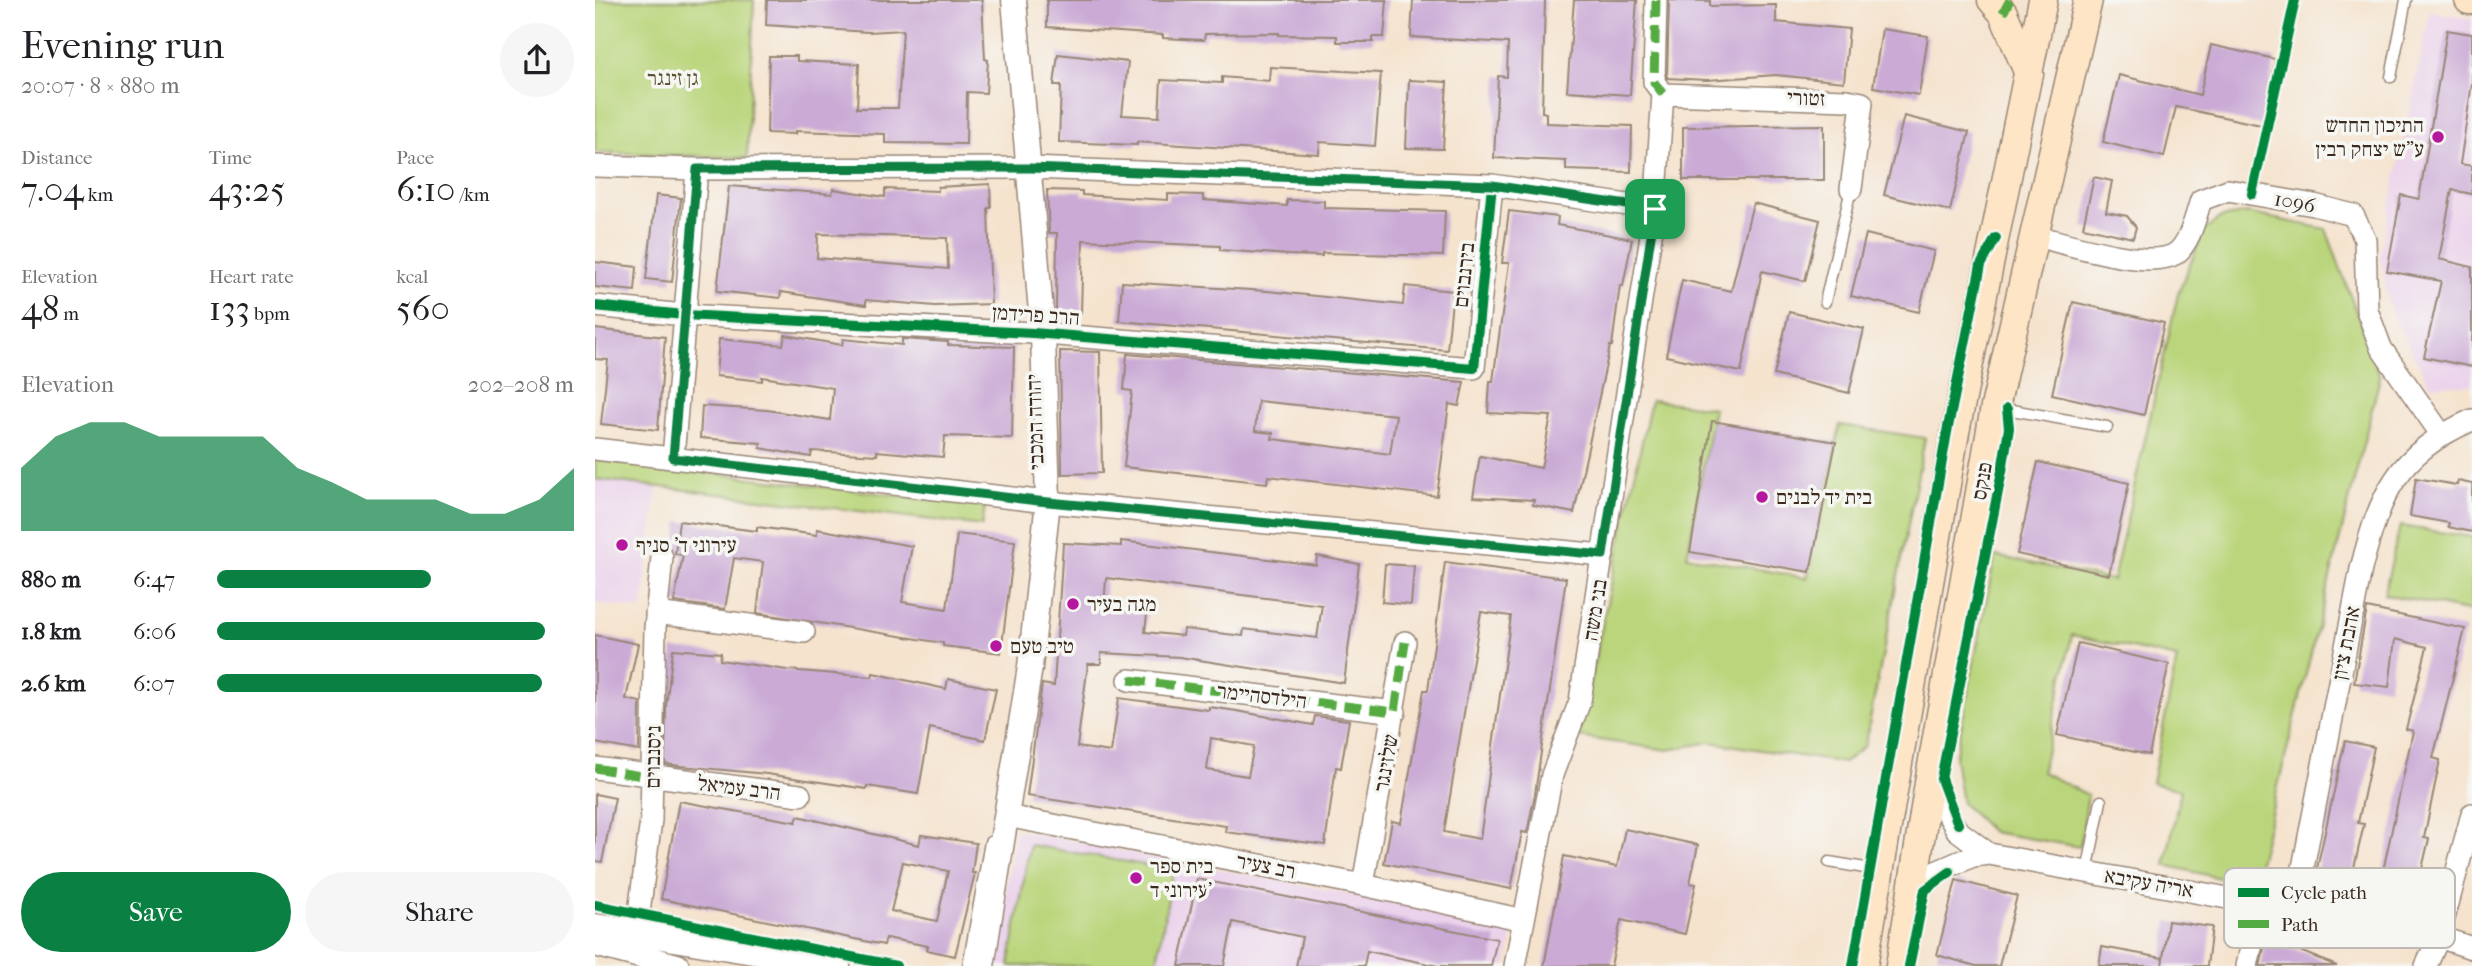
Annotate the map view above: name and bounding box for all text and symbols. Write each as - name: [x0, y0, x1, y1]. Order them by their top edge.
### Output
- text: Evening run: [21, 23, 224, 68]
- button: share: [500, 23, 574, 97]
- park label: גן זינגר: [647, 66, 699, 90]
- text: 20:07 · 8 × 880 m: [21, 72, 180, 99]
- street label: זטורי: [1787, 85, 1825, 111]
- place label: התיכון החדש ע"ש יצחק רבין: [2316, 113, 2424, 161]
- marker: התיכון החדש ע"ש יצחק רבין: [2430, 129, 2446, 145]
- text: Distance: [21, 147, 92, 169]
- text: Time: [209, 147, 252, 169]
- text: Pace: [396, 147, 434, 169]
- text: 7.04: [21, 169, 84, 210]
- text: 43:25: [209, 169, 285, 210]
- text: 6:10: [396, 169, 455, 210]
- pin: [1625, 179, 1685, 239]
- text: km: [84, 184, 113, 206]
- text: /km: [455, 184, 490, 206]
- street label: 1096: [2272, 186, 2318, 218]
- icon: arrive: [1636, 190, 1674, 228]
- street label: בירנבוים: [1449, 241, 1479, 309]
- text: Elevation: [21, 266, 98, 288]
- text: Heart rate: [209, 266, 294, 288]
- text: kcal: [396, 266, 428, 288]
- text: 48: [21, 288, 59, 329]
- text: 133: [209, 288, 250, 329]
- text: 560: [396, 288, 450, 329]
- street label: הרב פרידמן: [991, 300, 1081, 330]
- text: m: [59, 303, 79, 325]
- text: bpm: [250, 303, 290, 325]
- text: Elevation: [21, 371, 114, 398]
- text: 202–208 m: [468, 371, 574, 398]
- street label: יהודה המכבי: [1021, 373, 1049, 470]
- street label: פנקס: [1967, 460, 1997, 502]
- place label: בית יד לבנים: [1776, 485, 1872, 509]
- marker: בית יד לבנים: [1754, 489, 1770, 505]
- place label: עירוני ד' סניף: [636, 533, 736, 557]
- marker: עירוני ד' סניף: [614, 537, 630, 553]
- text: 880 m: [21, 566, 81, 593]
- text: 6:47: [133, 566, 175, 593]
- street label: בני משה: [1578, 577, 1612, 643]
- place label: מגה בעיר: [1087, 592, 1156, 616]
- marker: מגה בעיר: [1065, 596, 1081, 612]
- street label: אהבת ציון: [2327, 604, 2365, 682]
- text: 1.8 km: [21, 618, 81, 645]
- text: 6:06: [133, 618, 176, 645]
- place label: טיב טעם: [1010, 634, 1074, 658]
- marker: טיב טעם: [988, 638, 1004, 654]
- text: 2.6 km: [21, 670, 86, 697]
- text: 6:07: [133, 670, 175, 697]
- street label: הילדסהיימר: [1216, 679, 1308, 713]
- street label: ניסנבוים: [640, 725, 666, 789]
- street label: שלזינגר: [1369, 732, 1403, 794]
- street label: הרב עמיאל: [696, 771, 782, 805]
- street label: רב צעיר: [1234, 849, 1298, 883]
- place label: בית ספר עירוני ד': [1150, 854, 1213, 902]
- street label: אריה עקיבא: [2103, 863, 2195, 903]
- legend: [2224, 868, 2455, 948]
- marker: בית ספר עירוני ד': [1128, 870, 1144, 886]
- button: Save: [21, 872, 291, 952]
- button: Share: [305, 872, 574, 952]
- text: Cycle path: [2281, 882, 2367, 904]
- text: Path: [2281, 914, 2319, 936]

